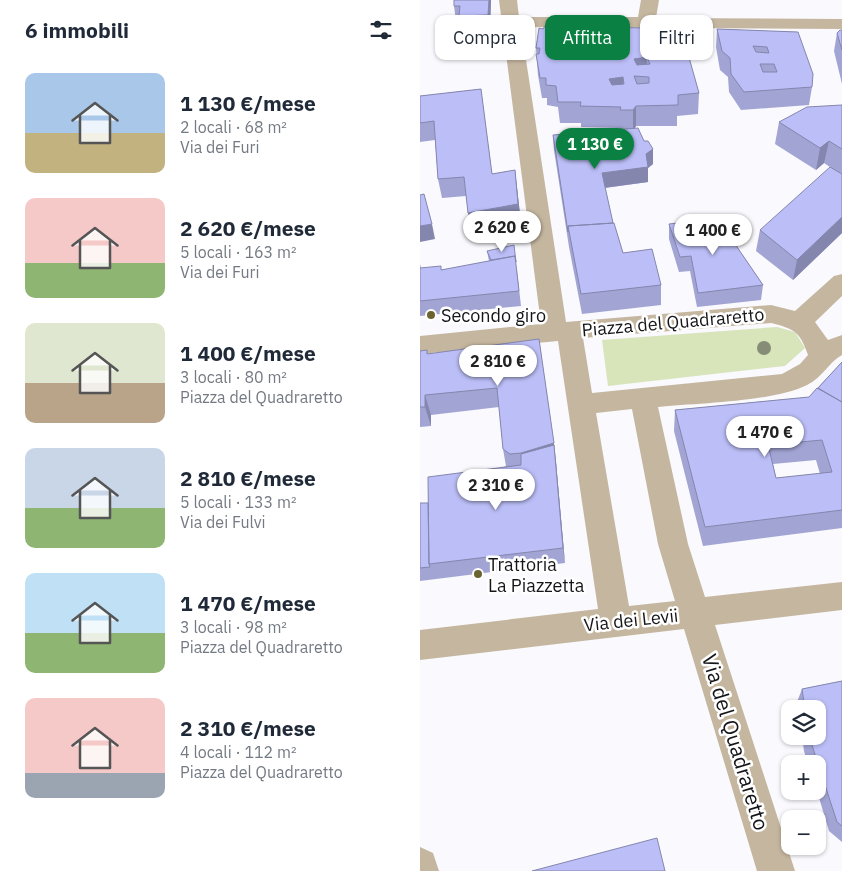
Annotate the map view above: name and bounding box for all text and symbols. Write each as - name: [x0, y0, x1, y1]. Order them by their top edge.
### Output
- chip: Compra: [435, 15, 535, 60]
- chip: Affitta: [545, 15, 630, 60]
- chip: Filtri: [640, 15, 713, 60]
- text: 6 immobili: [25, 16, 129, 44]
- icon: filters: [367, 16, 395, 44]
- text: 1 130 €/mese: [180, 89, 316, 117]
- icon: home: [65, 93, 125, 153]
- text: 2 locali · 68 m²: [180, 117, 287, 137]
- pin: 1 130 €: [549, 128, 641, 170]
- text: 1 130 €: [567, 134, 623, 154]
- text: Via dei Furi: [180, 137, 259, 157]
- pin: 2 620 €: [456, 210, 548, 253]
- text: 2 620 €/mese: [180, 214, 316, 242]
- pin: 1 400 €: [667, 214, 759, 256]
- text: 2 620 €: [474, 217, 530, 237]
- icon: home: [65, 218, 125, 278]
- text: 1 400 €: [685, 220, 741, 240]
- text: 5 locali · 163 m²: [180, 242, 296, 262]
- text: Via dei Furi: [180, 262, 259, 282]
- street label: Piazza del Quadraretto: [581, 303, 765, 341]
- place label: Secondo giro: [441, 304, 546, 327]
- marker: Secondo giro: [425, 309, 437, 321]
- text: 1 400 €/mese: [180, 339, 316, 367]
- icon: home: [65, 343, 125, 403]
- pin: 2 810 €: [452, 344, 544, 387]
- text: 2 810 €: [470, 351, 526, 371]
- text: 3 locali · 80 m²: [180, 367, 287, 387]
- text: Piazza del Quadraretto: [180, 387, 343, 407]
- pin: 1 470 €: [719, 416, 811, 458]
- text: 1 470 €: [737, 422, 793, 442]
- text: 2 810 €/mese: [180, 464, 316, 492]
- icon: home: [65, 468, 125, 528]
- pin: 2 310 €: [450, 468, 542, 511]
- text: 2 310 €: [468, 475, 524, 495]
- text: 5 locali · 133 m²: [180, 492, 296, 512]
- text: Via dei Fulvi: [180, 512, 266, 532]
- place label: Trattoria La Piazzetta: [488, 553, 585, 597]
- marker: Trattoria La Piazzetta: [472, 568, 484, 580]
- text: 1 470 €/mese: [180, 589, 316, 617]
- icon: home: [65, 593, 125, 653]
- street label: Via dei Levii: [583, 604, 679, 636]
- text: 3 locali · 98 m²: [180, 617, 287, 637]
- text: Piazza del Quadraretto: [180, 637, 343, 657]
- street label: Via del Quadraretto: [696, 650, 776, 834]
- map controls: [781, 700, 826, 855]
- button: layers: [781, 700, 826, 745]
- text: 2 310 €/mese: [180, 714, 316, 742]
- icon: home: [65, 718, 125, 778]
- text: 4 locali · 112 m²: [180, 742, 296, 762]
- button: +: [781, 755, 826, 800]
- text: Piazza del Quadraretto: [180, 762, 343, 782]
- button: −: [781, 810, 826, 855]

